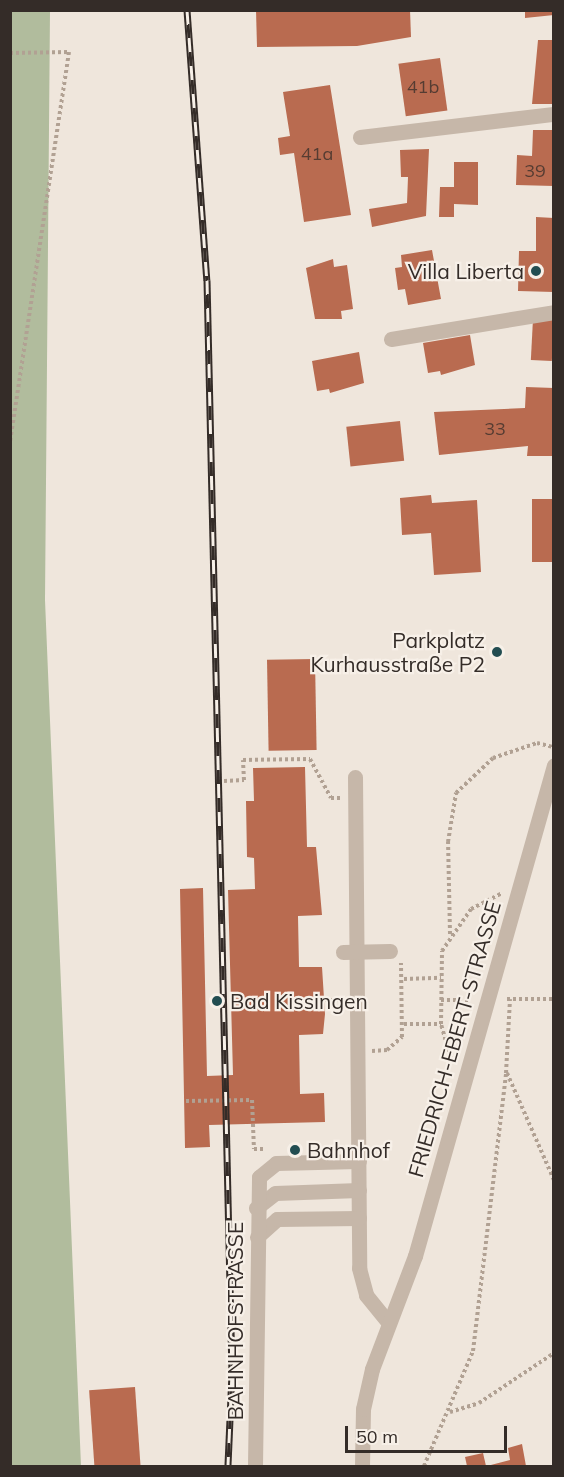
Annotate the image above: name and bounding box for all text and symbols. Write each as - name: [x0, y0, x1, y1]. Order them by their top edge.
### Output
- house number: 41b: [407, 76, 439, 98]
- house number: 41a: [301, 143, 333, 165]
- house number: 39: [524, 160, 546, 182]
- place label: Villa Liberta: [408, 258, 524, 284]
- marker: Villa Liberta: [529, 264, 543, 278]
- house number: 33: [484, 418, 506, 440]
- place label: Parkplatz Kurhausstraße P2: [310, 627, 485, 677]
- marker: Parkplatz Kurhausstraße P2: [490, 645, 504, 659]
- street label: FRIEDRICH-EBERT-STRASSE: [402, 898, 506, 1180]
- place label: Bad Kissingen: [230, 988, 368, 1014]
- marker: Bad Kissingen: [208, 992, 226, 1010]
- place label: Bahnhof: [307, 1137, 390, 1163]
- marker: Bahnhof: [288, 1143, 302, 1157]
- street label: BAHNHOFSTRASSE: [222, 1222, 248, 1420]
- scale bar: [348, 1414, 510, 1452]
- text: 50 m: [356, 1425, 398, 1448]

